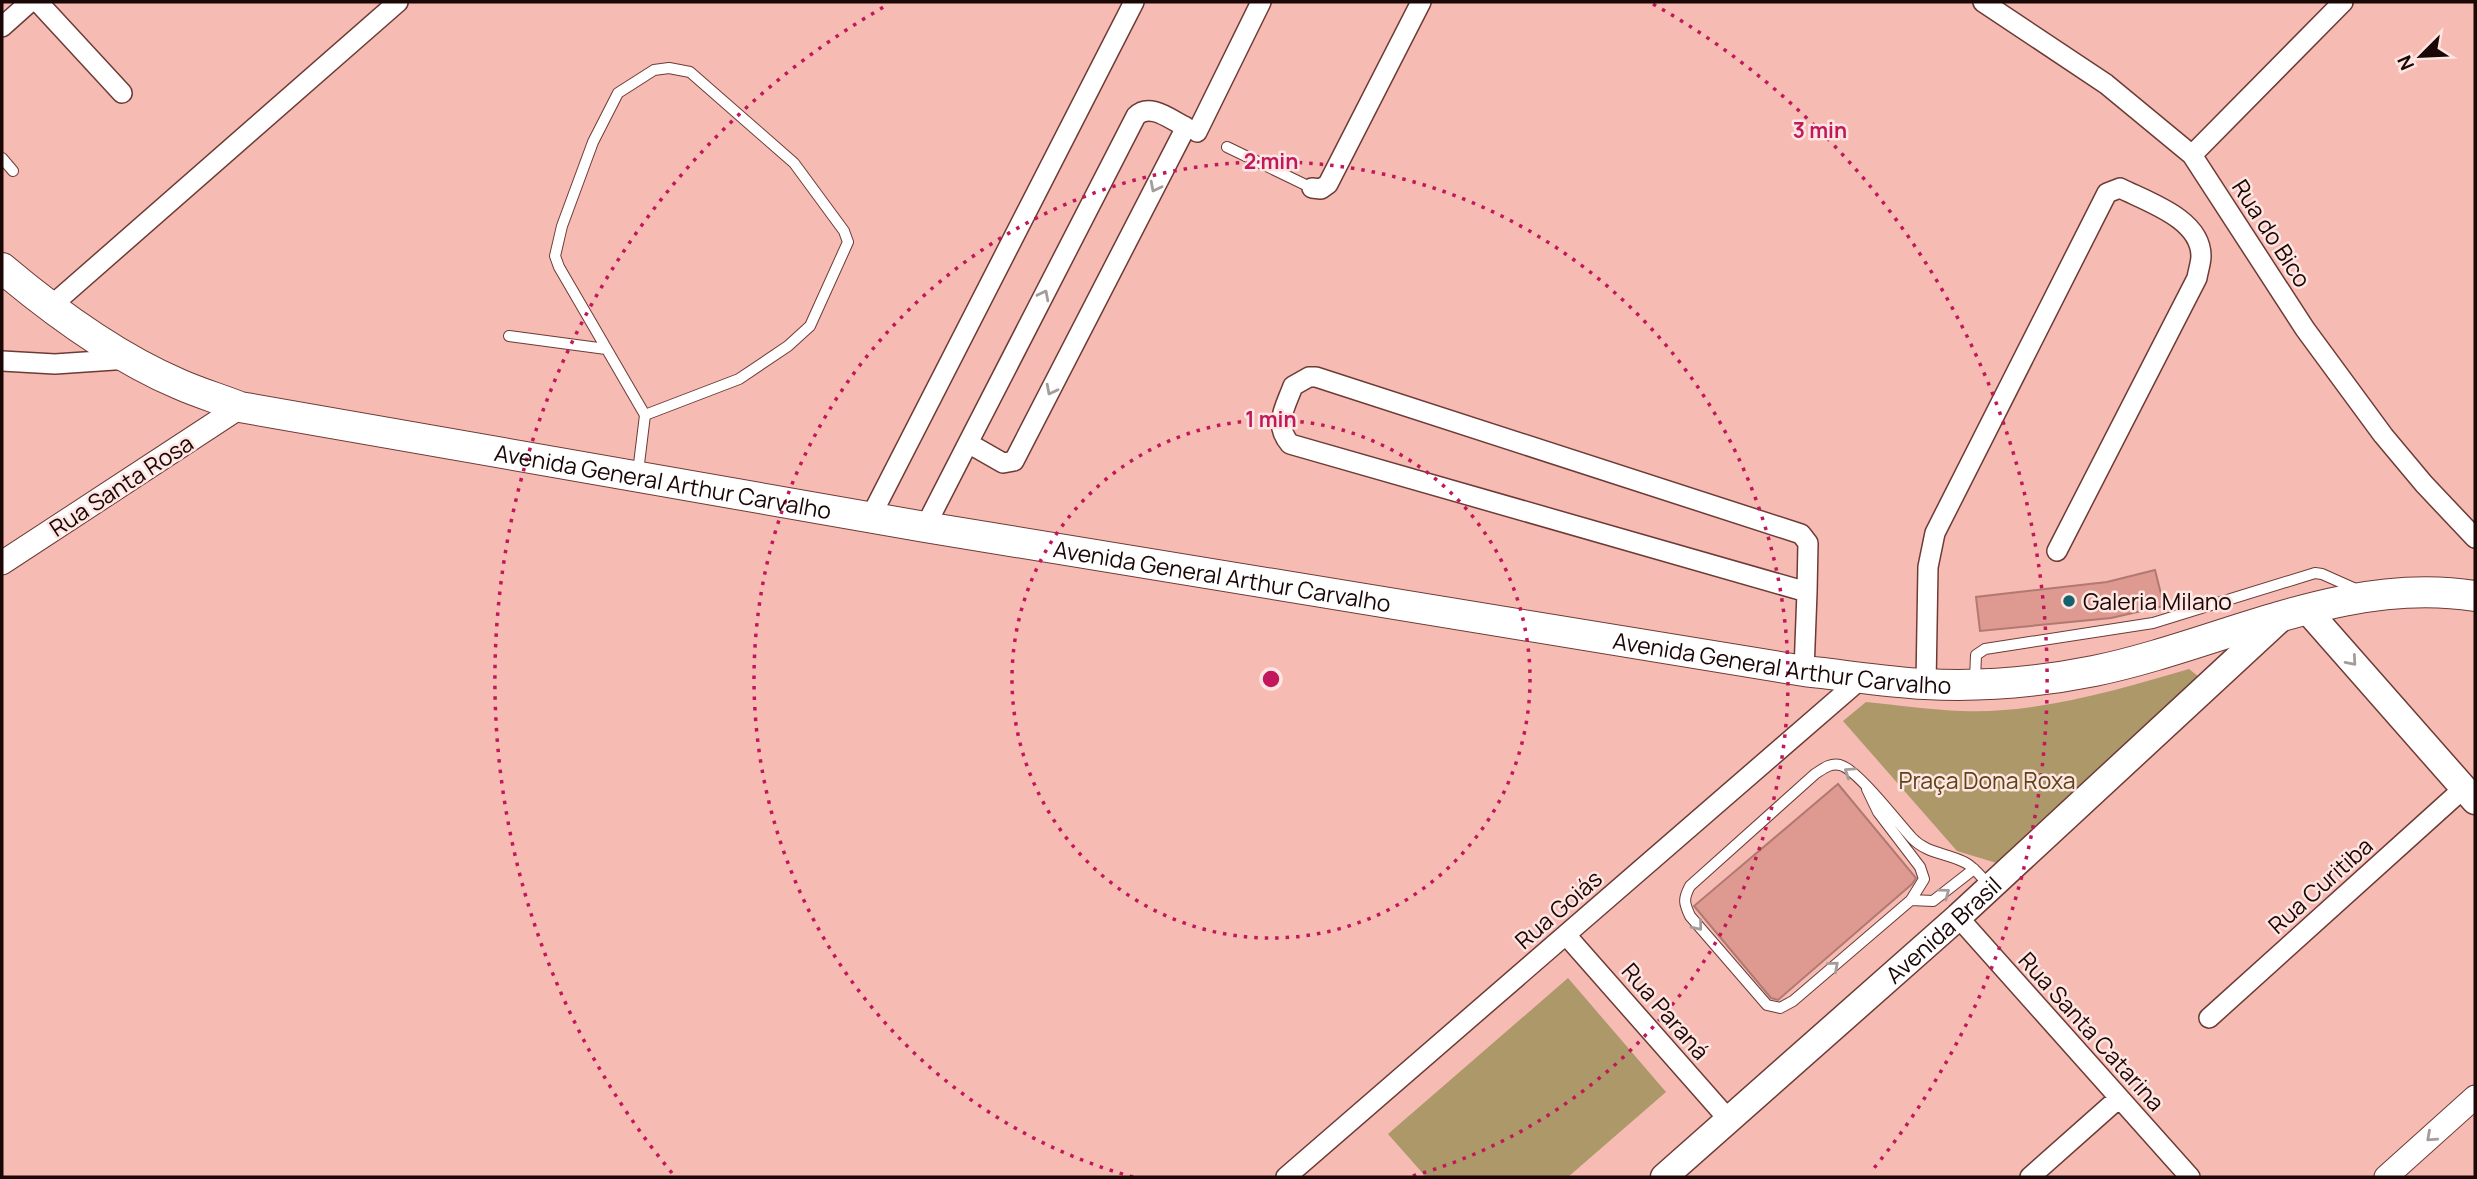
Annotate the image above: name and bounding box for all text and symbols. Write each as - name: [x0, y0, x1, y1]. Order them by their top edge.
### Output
- north arrow: [2386, 21, 2456, 91]
- text: N: [2391, 51, 2420, 74]
- text: 3 min: [1793, 116, 1847, 144]
- text: 2 min: [1244, 147, 1298, 175]
- street label: Rua do Bico: [2225, 173, 2319, 293]
- one-way arrow: [1149, 180, 1163, 193]
- one-way arrow: [1035, 290, 1049, 302]
- one-way arrow: [1045, 383, 1059, 395]
- text: 1 min: [1245, 405, 1297, 433]
- street label: Rua Santa Rosa: [43, 426, 199, 544]
- street label: Avenida General Arthur Carvalho: [492, 436, 834, 526]
- street label: Avenida General Arthur Carvalho: [1051, 532, 1393, 619]
- place label: Galeria Milano: [2083, 585, 2232, 617]
- marker: Galeria Milano: [2061, 593, 2077, 609]
- street label: Avenida General Arthur Carvalho: [1611, 624, 1952, 701]
- one-way arrow: [2344, 653, 2357, 666]
- centre of rings: [1259, 667, 1283, 691]
- park label: Praça Dona Roxa: [1899, 764, 2075, 796]
- one-way arrow: [1844, 768, 1857, 780]
- street label: Rua Curitiba: [2261, 830, 2379, 940]
- street label: Rua Goiás: [1508, 862, 1608, 956]
- street label: Avenida Brasil: [1878, 869, 2008, 990]
- one-way arrow: [1937, 888, 1950, 901]
- one-way arrow: [1690, 917, 1702, 930]
- street label: Rua Santa Catarina: [2012, 944, 2172, 1118]
- street label: Rua Paraná: [1615, 956, 1717, 1066]
- one-way arrow: [1825, 962, 1838, 974]
- one-way arrow: [2426, 1129, 2439, 1141]

